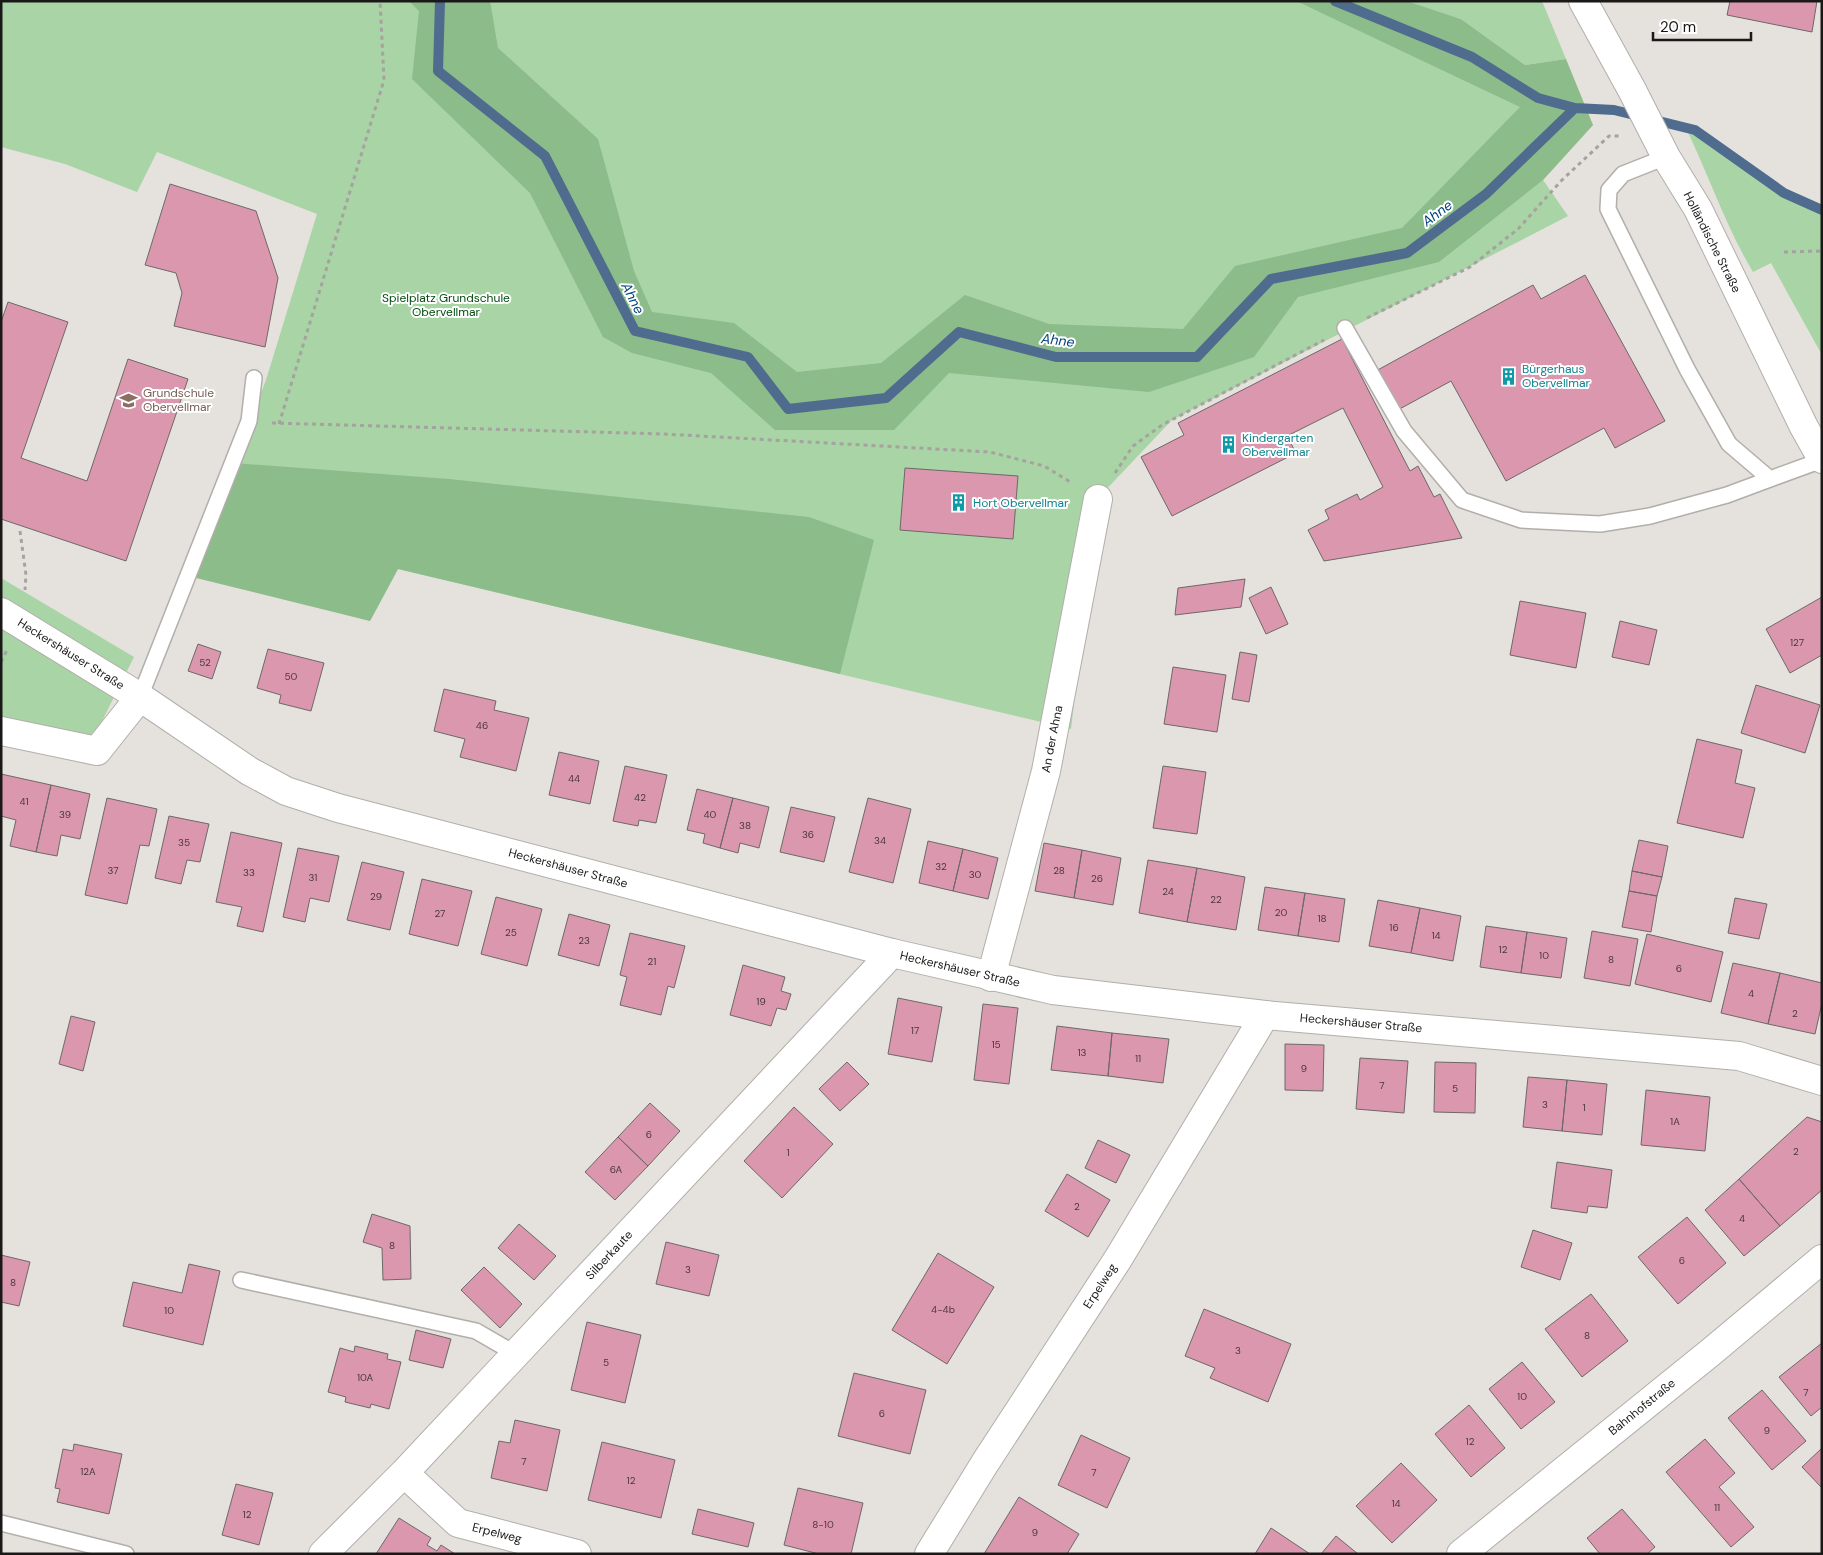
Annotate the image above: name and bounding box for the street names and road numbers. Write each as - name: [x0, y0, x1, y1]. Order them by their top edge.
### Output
- street label: Holländische Straße: [1680, 189, 1745, 295]
- street label: Heckershäuser Straße: [15, 615, 127, 693]
- street label: An der Ahna: [1038, 704, 1066, 774]
- street label: Heckershäuser Straße: [507, 844, 630, 892]
- street label: Heckershäuser Straße: [898, 947, 1022, 991]
- street label: Heckershäuser Straße: [1299, 1010, 1423, 1036]
- street label: Silberkaute: [582, 1227, 636, 1283]
- street label: Erpelweg: [1080, 1260, 1121, 1312]
- street label: Bahnhofstraße: [1605, 1375, 1679, 1439]
- street label: Erpelweg: [470, 1519, 524, 1547]

